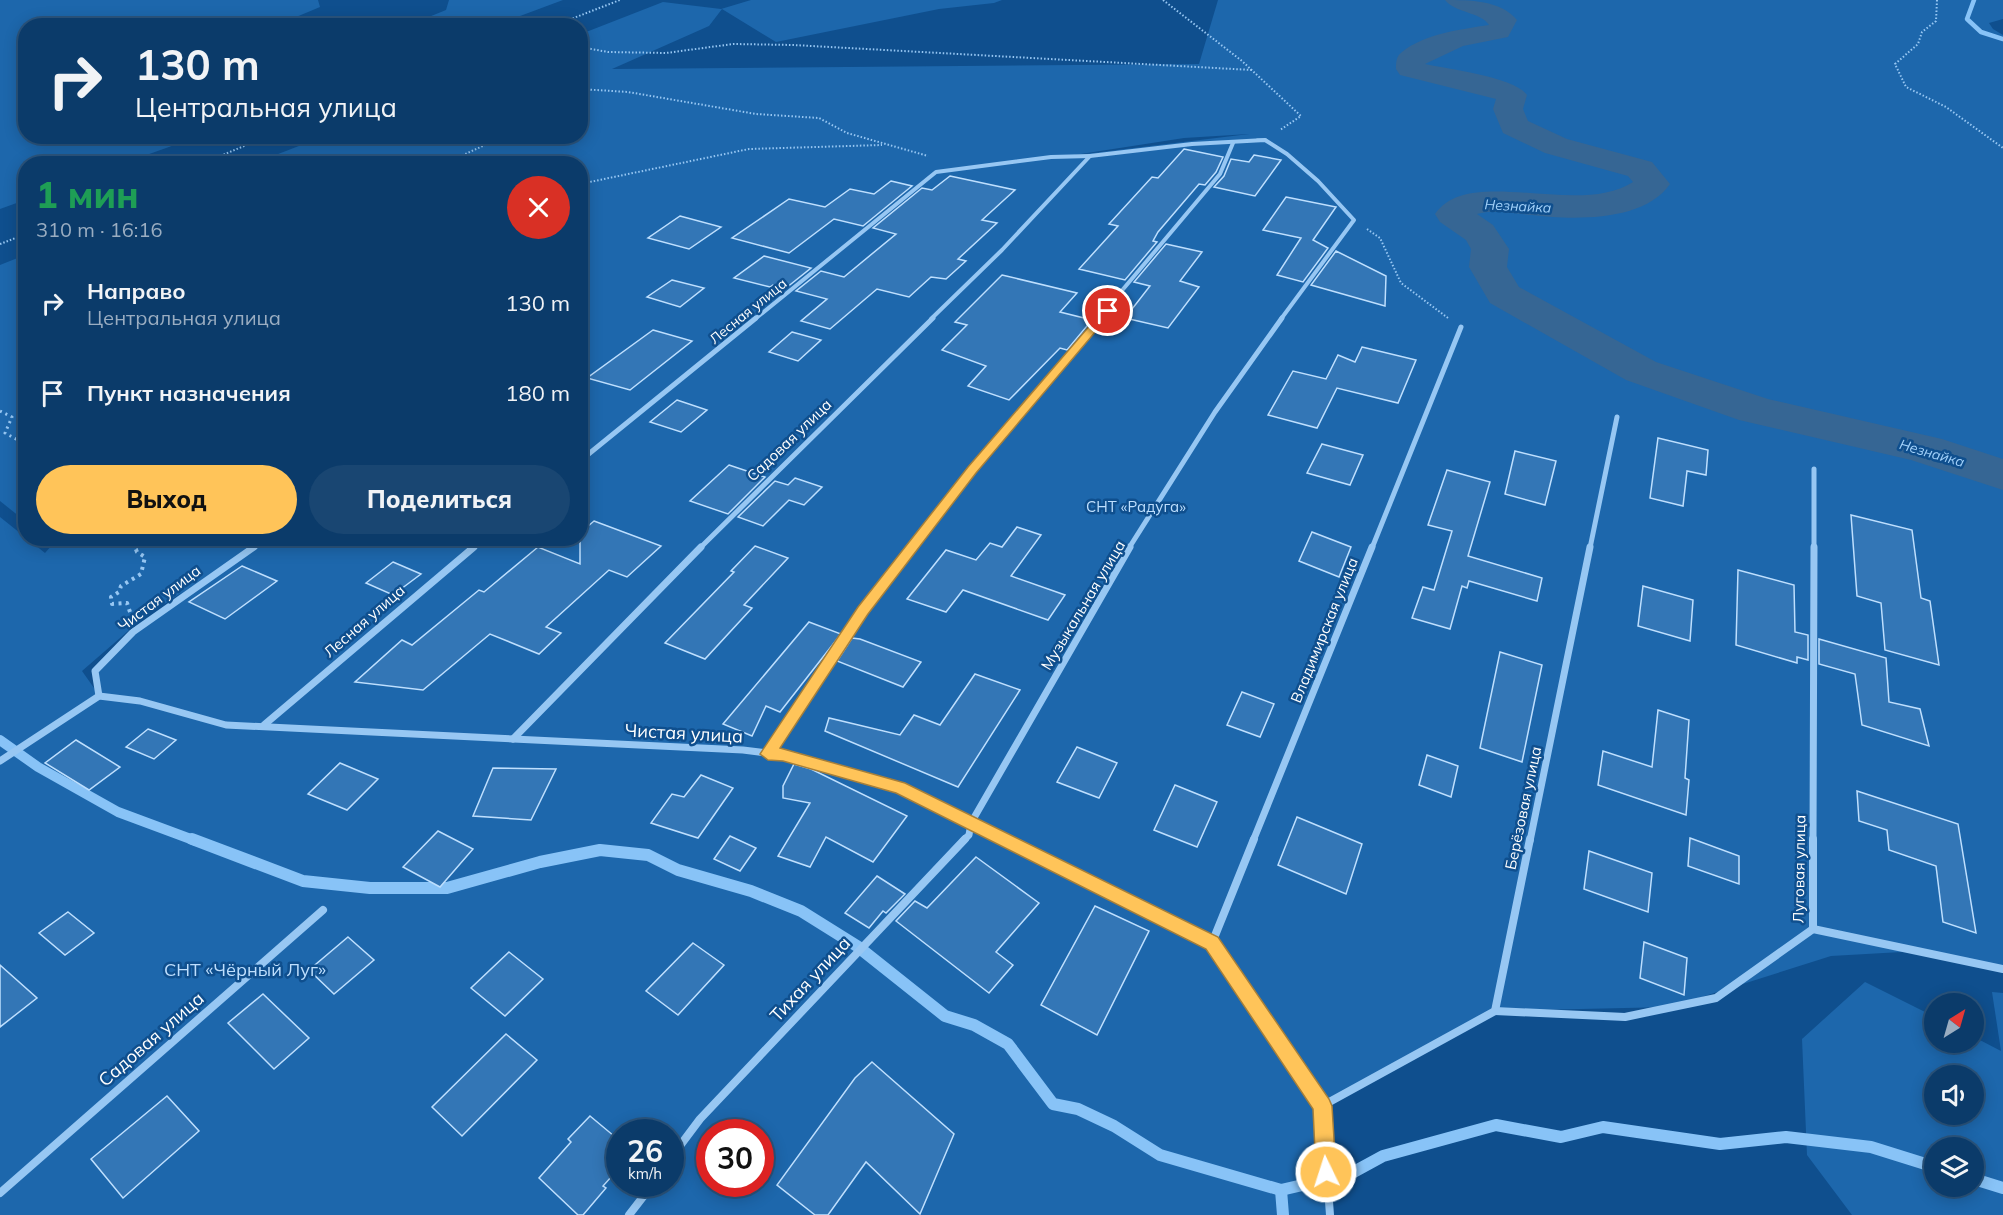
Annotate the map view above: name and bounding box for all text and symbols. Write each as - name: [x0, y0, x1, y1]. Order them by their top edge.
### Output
- text: 130 m: [135, 38, 260, 91]
- icon: right: [36, 42, 114, 120]
- text: Центральная улица: [135, 90, 397, 124]
- text: 1 мин: [36, 172, 139, 217]
- button: close: [507, 176, 570, 239]
- water label: Незнайка: [1484, 195, 1552, 217]
- text: 310 m · 16:16: [36, 217, 162, 242]
- street label: Лесная улица: [706, 274, 790, 348]
- text: Направо: [87, 277, 185, 305]
- pin: [1082, 285, 1133, 336]
- icon: right: [36, 287, 69, 320]
- text: 130 m: [505, 289, 570, 317]
- icon: arrive: [1091, 294, 1124, 327]
- text: Центральная улица: [87, 305, 281, 330]
- icon: arrive: [36, 377, 69, 410]
- text: Пункт назначения: [87, 379, 291, 407]
- text: 180 m: [505, 379, 570, 407]
- street label: Садовая улица: [743, 395, 835, 485]
- water label: Незнайка: [1897, 435, 1967, 471]
- button: Выход: [36, 465, 297, 534]
- button: Поделиться: [309, 465, 570, 534]
- park label: СНТ «Радуга»: [1086, 497, 1186, 516]
- street label: Музыкальная улица: [1037, 537, 1129, 673]
- street label: Владимирская улица: [1286, 555, 1362, 705]
- street label: Чистая улица: [114, 561, 204, 635]
- street label: Лесная улица: [320, 581, 408, 661]
- street label: Чистая улица: [624, 718, 744, 748]
- street label: Берёзовая улица: [1501, 745, 1545, 871]
- street label: Луговая улица: [1789, 815, 1809, 923]
- street label: Тихая улица: [765, 932, 855, 1026]
- park label: СНТ «Чёрный Луг»: [164, 958, 326, 981]
- street label: Садовая улица: [93, 987, 209, 1091]
- north arrow: [1924, 993, 1984, 1053]
- map controls: [1924, 993, 1984, 1197]
- button: sound: [1924, 1065, 1984, 1125]
- speed limit sign: 30: [696, 1119, 774, 1197]
- text: 26: [627, 1132, 663, 1170]
- button: layers: [1924, 1137, 1984, 1197]
- position arrow: [1294, 1140, 1358, 1204]
- text: km/h: [628, 1164, 662, 1183]

